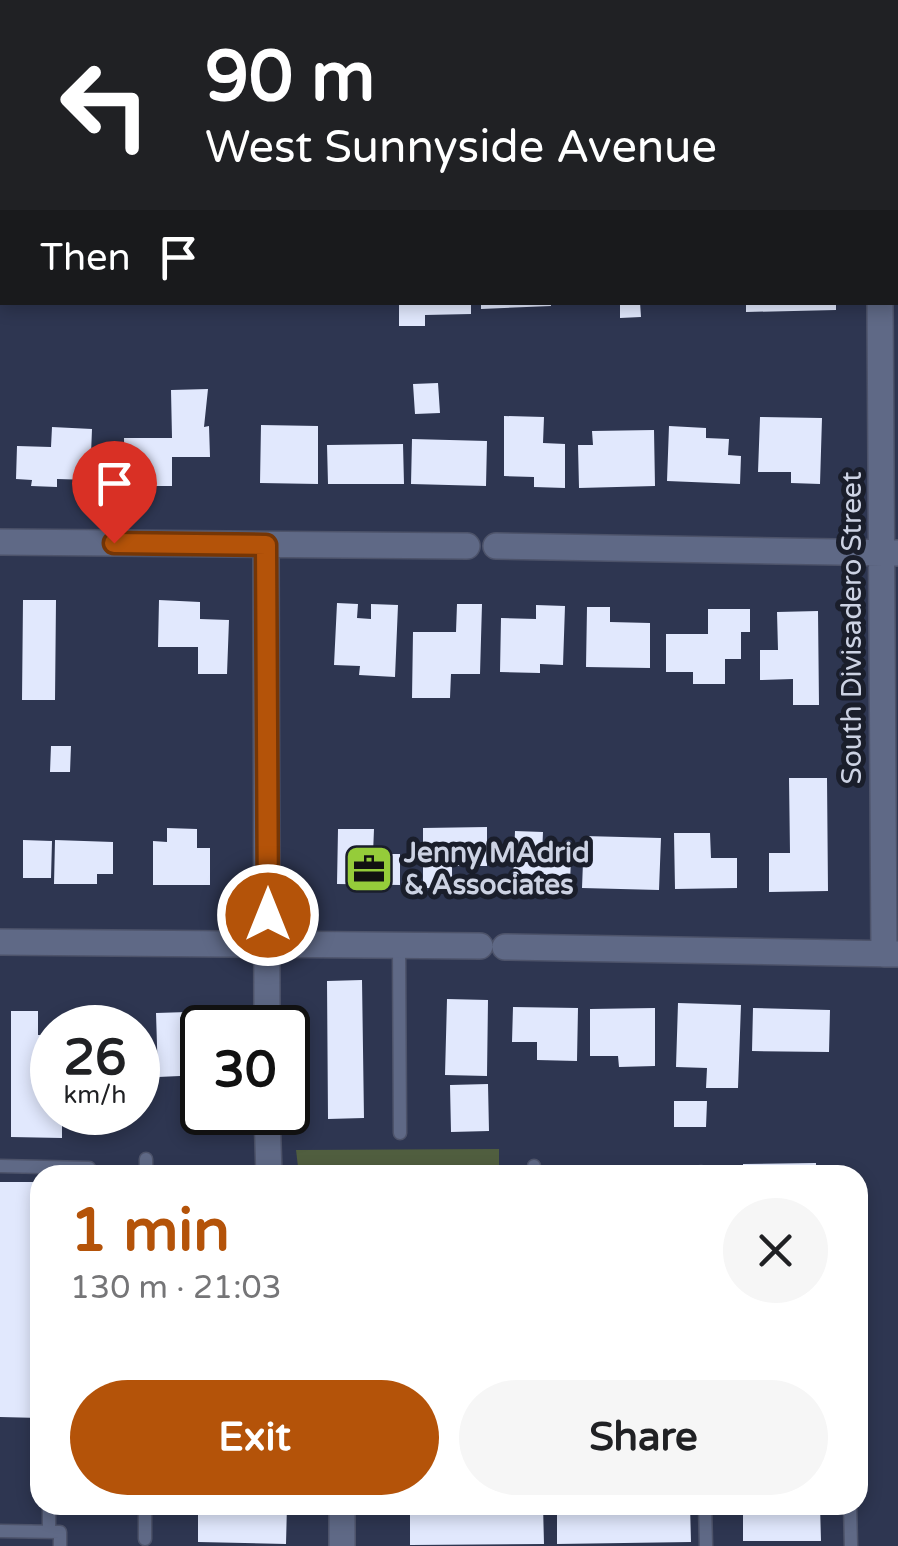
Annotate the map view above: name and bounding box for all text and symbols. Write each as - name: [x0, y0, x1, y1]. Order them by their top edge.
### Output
- text: 90 m: [205, 36, 375, 120]
- icon: left: [40, 40, 170, 170]
- text: West Sunnyside Avenue: [205, 121, 717, 175]
- icon: arrive: [151, 230, 206, 285]
- text: Then: [40, 235, 131, 281]
- pin: [72, 441, 157, 544]
- icon: arrive: [87, 456, 142, 511]
- street label: South Divisadero Street: [835, 471, 869, 785]
- place label: Jenny MAdrid & Associates: [403, 836, 590, 902]
- office icon: Jenny MAdrid & Associates: [343, 843, 395, 895]
- position arrow: [216, 863, 320, 967]
- speed limit sign: 30: [180, 1005, 310, 1135]
- text: 26: [64, 1028, 126, 1088]
- text: km/h: [64, 1080, 126, 1110]
- text: 1 min: [70, 1195, 230, 1267]
- button: close: [723, 1198, 828, 1303]
- text: 130 m · 21:03: [70, 1269, 282, 1307]
- button: Exit: [70, 1380, 439, 1495]
- button: Share: [459, 1380, 828, 1495]

